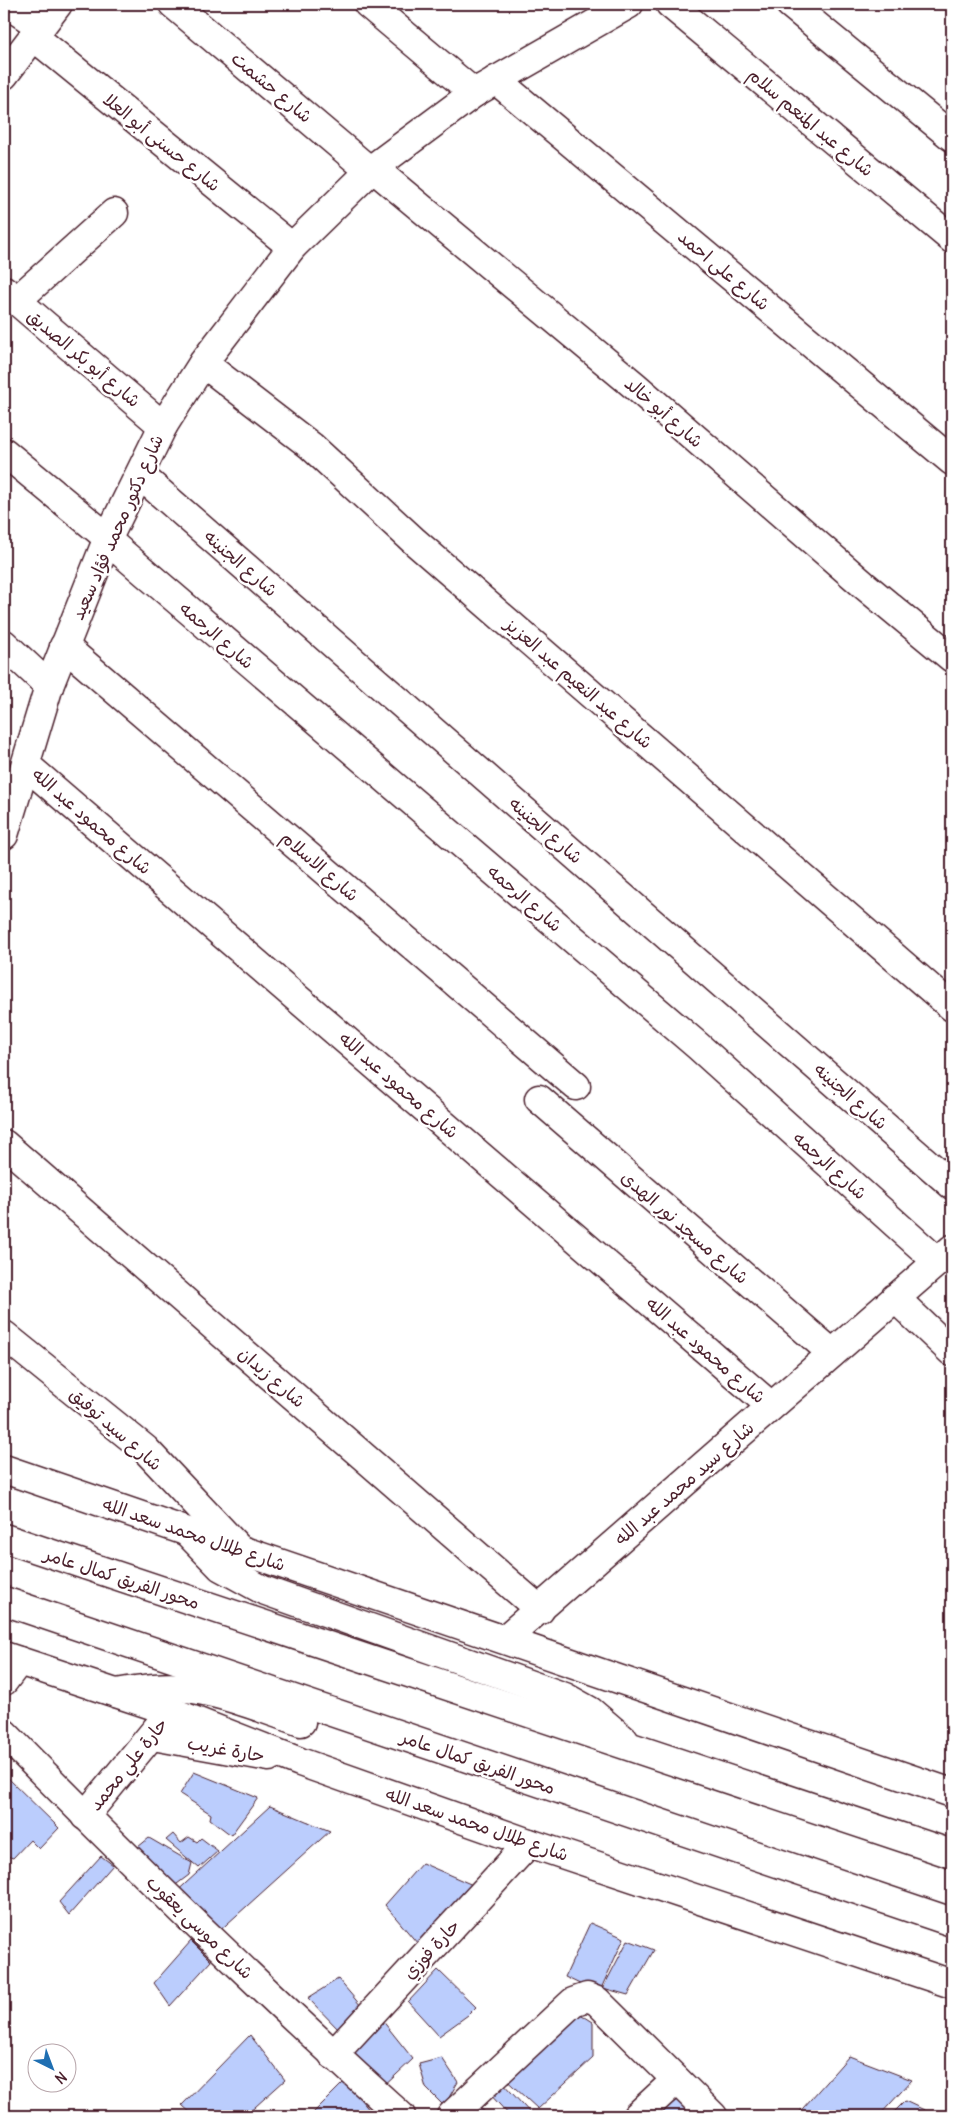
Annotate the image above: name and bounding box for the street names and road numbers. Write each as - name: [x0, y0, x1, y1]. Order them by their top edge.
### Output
- street label: شارع حشمت: [226, 46, 317, 128]
- street label: شارع عبد المنعم سلام: [741, 63, 879, 184]
- street label: شارع حسنى أبو العلا: [98, 88, 225, 197]
- street label: شارع على احمد: [673, 225, 775, 316]
- street label: شارع أبو بكر الصديق: [22, 304, 145, 413]
- street label: شارع أبو خالد: [619, 372, 708, 453]
- street label: شارع دكتور محمد فؤاد سعيد: [66, 431, 169, 624]
- street label: شارع الجنينه: [199, 525, 283, 602]
- street label: شارع الرحمه: [174, 596, 259, 675]
- street label: شارع عبد النعيم عبد العزيز: [497, 611, 658, 756]
- street label: شارع محمود عبد الله: [27, 763, 157, 880]
- street label: شارع الجنينه: [504, 792, 588, 869]
- street label: شارع الاسلام: [274, 826, 364, 909]
- street label: شارع الرحمه: [482, 859, 567, 938]
- street label: شارع محمود عبد الله: [334, 1027, 464, 1144]
- street label: شارع الجنينه: [809, 1058, 893, 1135]
- street label: شارع الرحمه: [788, 1126, 872, 1205]
- street label: شارع مسجد نور الهدى: [616, 1165, 753, 1289]
- street label: شارع محمود عبد الله: [641, 1292, 771, 1409]
- street label: شارع زيدان: [233, 1342, 310, 1413]
- street label: شارع سيد توفيق: [64, 1382, 167, 1476]
- street label: شارع سيد محمد عبد الله: [609, 1416, 759, 1551]
- street label: شارع طلال محمد سعد الله: [99, 1492, 288, 1577]
- street label: محور الفريق كمال عامر: [39, 1541, 203, 1614]
- street label: حارة علي محمد: [83, 1713, 176, 1818]
- street label: محور الفريق كمال عامر: [396, 1724, 558, 1799]
- street label: حارة غريب: [186, 1731, 266, 1767]
- street label: شارع طلال محمد سعد الله: [382, 1782, 571, 1867]
- street label: شارع موسى يعقوب: [141, 1870, 258, 1984]
- street label: حارة فوزي: [397, 1914, 466, 1985]

